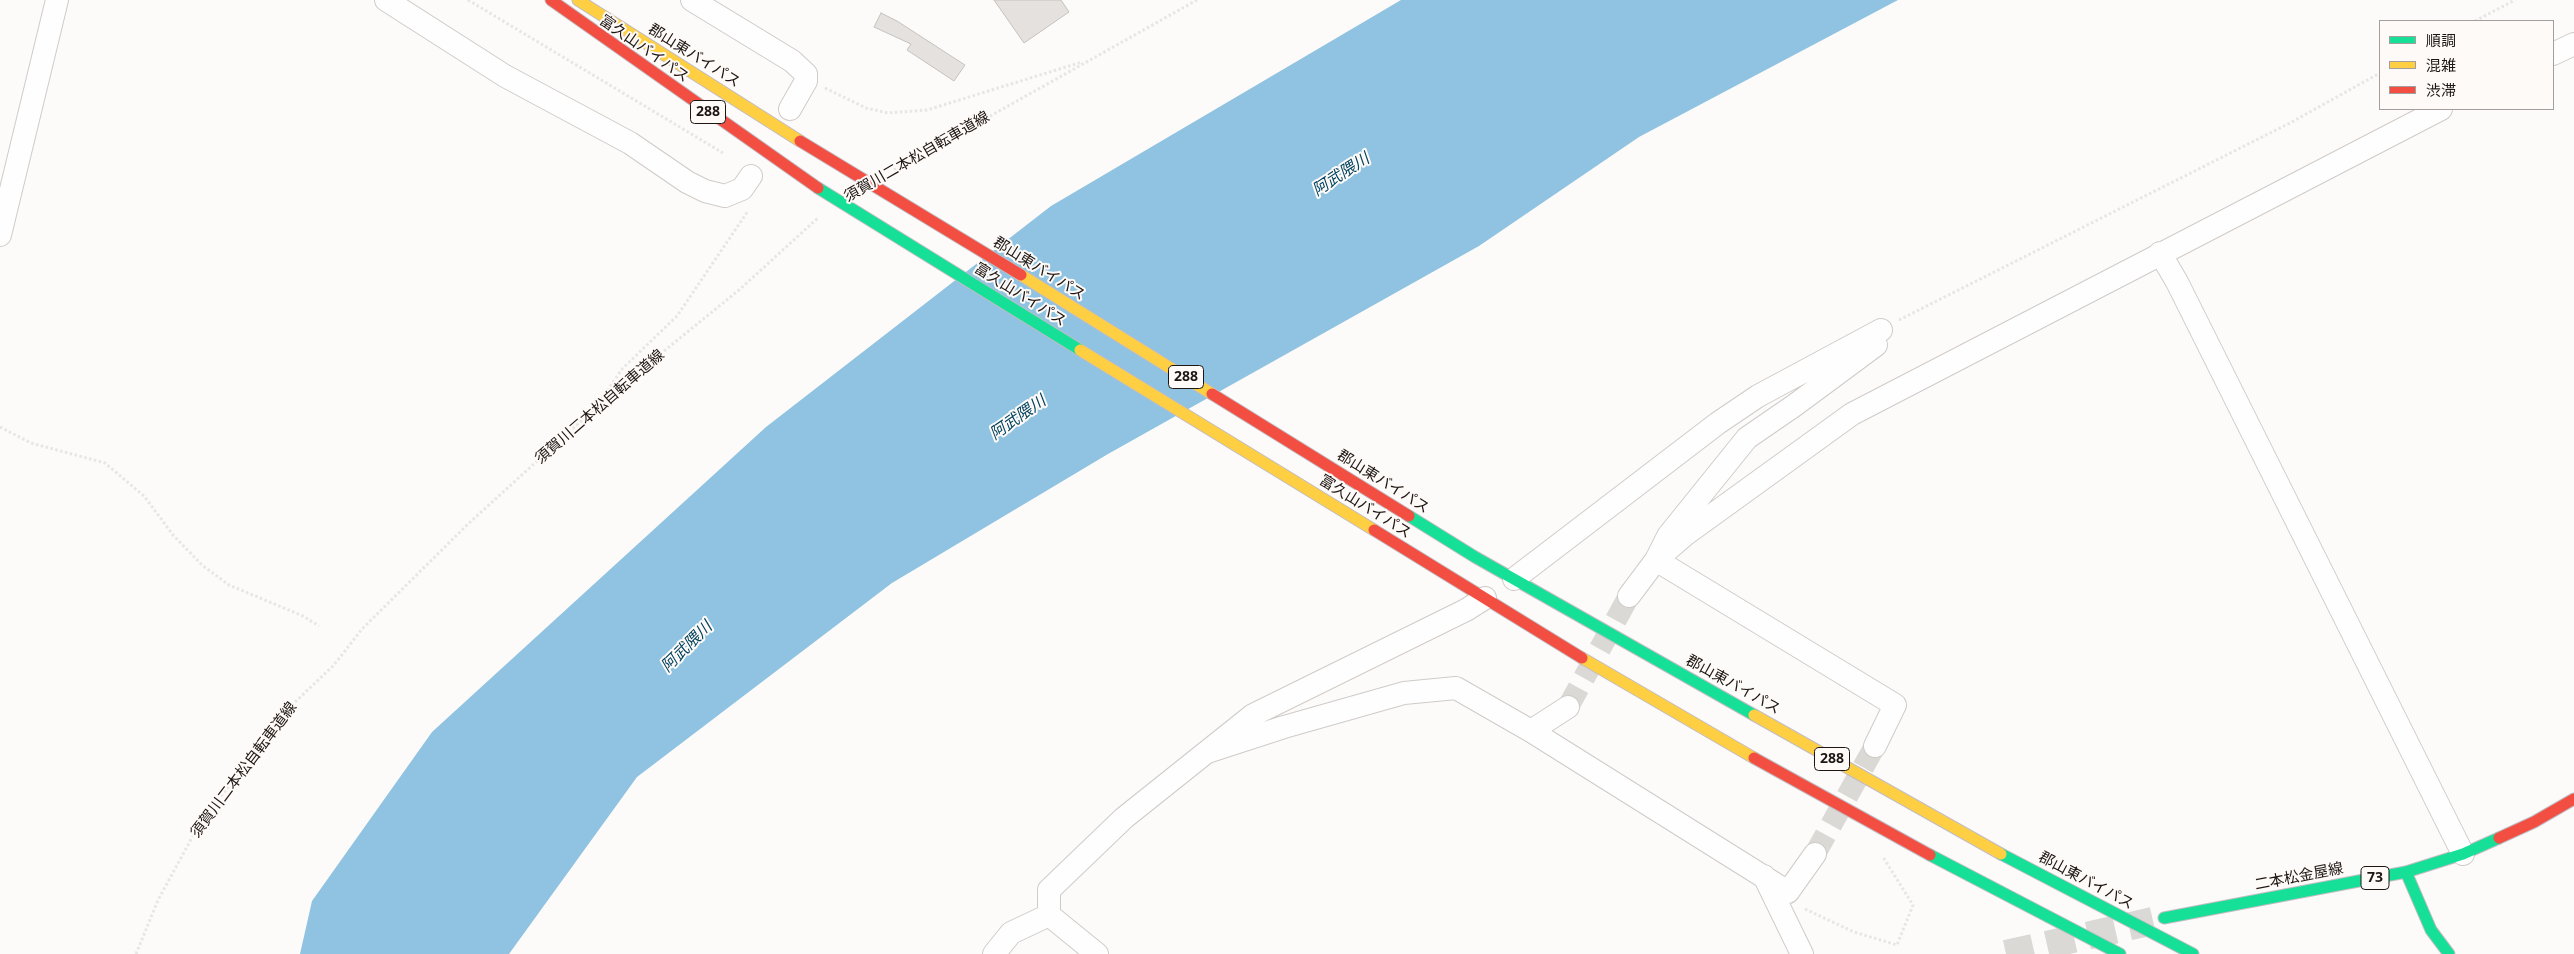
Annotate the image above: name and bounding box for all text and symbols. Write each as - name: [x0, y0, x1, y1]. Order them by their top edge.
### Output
- street label: 富久山バイパス: [596, 12, 692, 86]
- legend: [2379, 20, 2554, 110]
- street label: 郡山東バイパス: [645, 21, 743, 91]
- text: 順調: [2426, 30, 2456, 50]
- text: 混雑: [2426, 55, 2456, 75]
- text: 渋滞: [2426, 80, 2456, 100]
- road number: 288: [690, 100, 726, 124]
- street label: 須賀川二本松自転車道線: [841, 108, 993, 206]
- water label: 阿武隈川: [1309, 150, 1373, 200]
- street label: 郡山東バイパス: [990, 234, 1088, 304]
- street label: 富久山バイパス: [971, 260, 1069, 330]
- street label: 須賀川二本松自転車道線: [532, 346, 668, 468]
- road number: 288: [1168, 366, 1204, 388]
- water label: 阿武隈川: [986, 392, 1050, 444]
- street label: 郡山東バイパス: [1334, 447, 1432, 517]
- street label: 富久山バイパス: [1316, 472, 1414, 542]
- water label: 阿武隈川: [658, 618, 716, 676]
- street label: 郡山東バイパス: [1683, 652, 1783, 718]
- street label: 須賀川二本松自転車道線: [187, 699, 301, 841]
- road number: 288: [1814, 748, 1850, 771]
- street label: 郡山東バイパス: [2035, 848, 2137, 914]
- street label: 二本松金屋線: [2253, 860, 2345, 894]
- road number: 73: [2361, 866, 2389, 890]

